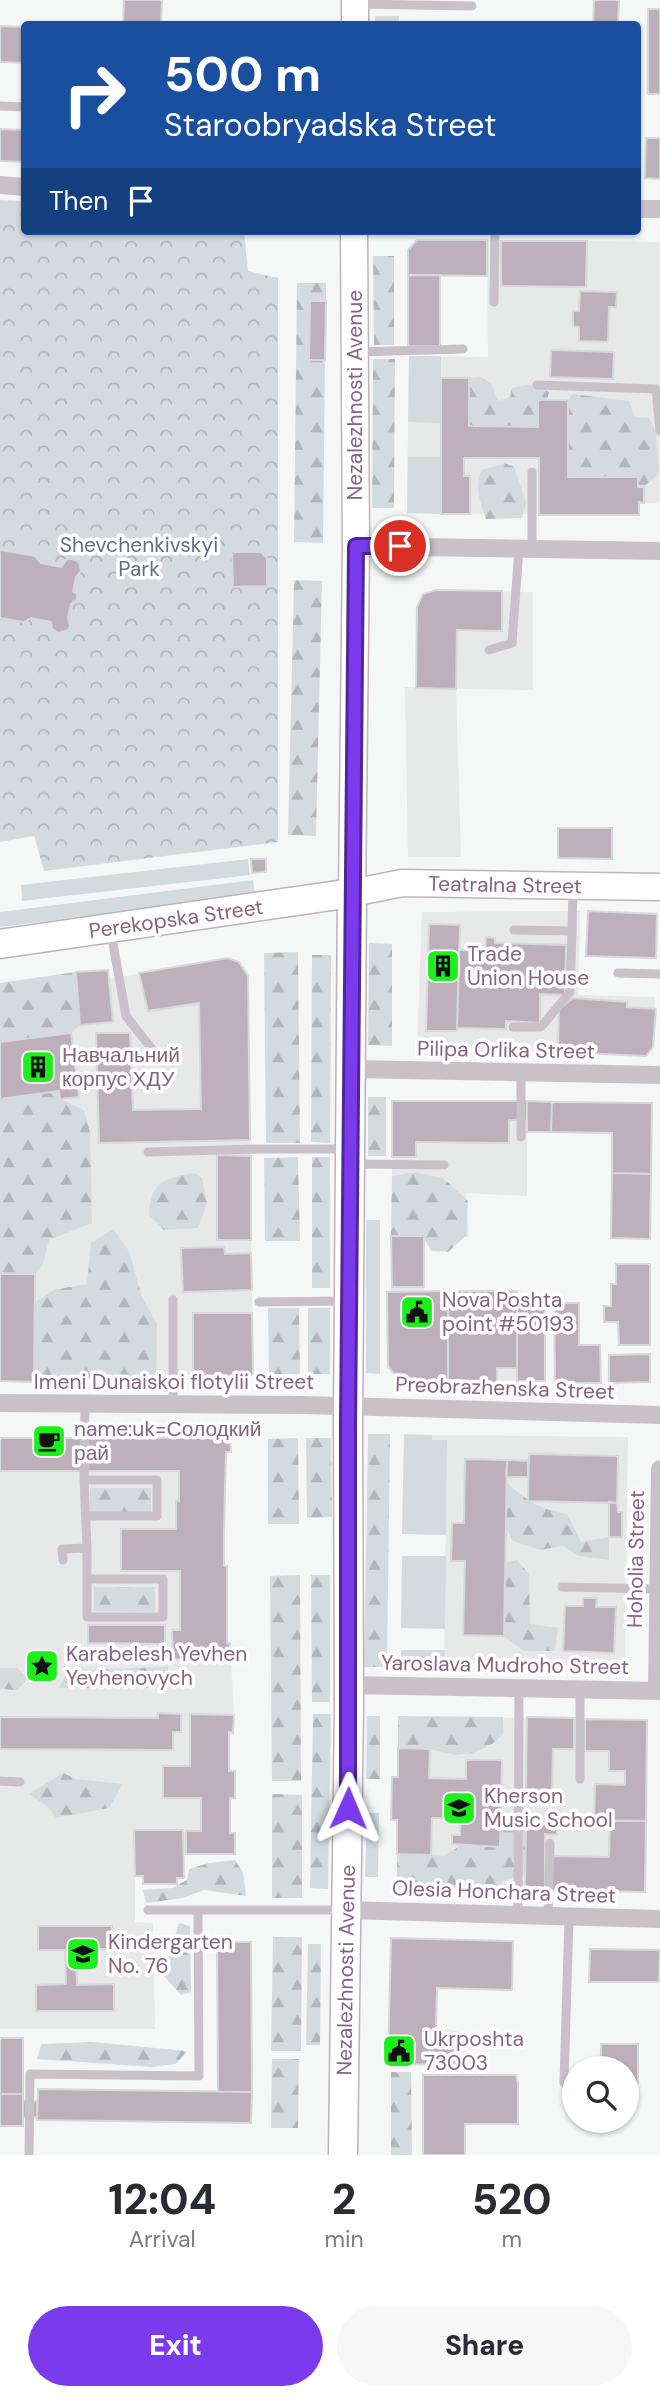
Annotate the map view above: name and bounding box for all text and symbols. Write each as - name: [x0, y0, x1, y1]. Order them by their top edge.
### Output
- text: 500 m: [164, 42, 321, 106]
- icon: right: [49, 49, 140, 140]
- text: Staroobryadska Street: [164, 104, 497, 146]
- icon: arrive: [122, 182, 160, 220]
- text: Then: [49, 184, 108, 218]
- street label: Nezalezhnosti Avenue: [341, 290, 369, 500]
- pin: [370, 516, 430, 576]
- icon: arrive: [381, 527, 419, 565]
- park label: Shevchenkivskyi Park: [60, 531, 218, 583]
- street label: Teatralna Street: [428, 870, 582, 900]
- street label: Perekopska Street: [87, 893, 265, 945]
- place label: Trade Union House: [467, 940, 589, 992]
- building icon: Trade Union House: [424, 947, 462, 985]
- street label: Pilipa Orlika Street: [417, 1034, 595, 1066]
- place label: Навчальний корпус ХДУ: [62, 1041, 180, 1093]
- building icon: Навчальний корпус ХДУ: [19, 1048, 57, 1086]
- place label: Nova Poshta point #50193: [442, 1286, 574, 1338]
- public building icon: Nova Poshta point #50193: [398, 1293, 436, 1331]
- street label: Imeni Dunaiskoi flotylii Street: [34, 1368, 314, 1396]
- street label: Preobrazhenska Street: [395, 1370, 615, 1406]
- place label: name:uk=Солодкий рай: [74, 1415, 262, 1467]
- cafe icon: name:uk=Солодкий рай: [30, 1422, 68, 1460]
- street label: Hoholia Street: [621, 1490, 651, 1628]
- place label: Karabelesh Yevhen Yevhenovych: [66, 1640, 247, 1692]
- place icon: Karabelesh Yevhen Yevhenovych: [23, 1647, 61, 1685]
- street label: Yaroslava Mudroho Street: [381, 1649, 629, 1681]
- position arrow: [311, 1771, 385, 1845]
- place label: Kherson Music School: [484, 1782, 613, 1834]
- school or university icon: Kherson Music School: [440, 1789, 478, 1827]
- street label: Nezalezhnosti Avenue: [330, 1864, 362, 2076]
- street label: Olesia Honchara Street: [392, 1874, 616, 1910]
- place label: Kindergarten No. 76: [108, 1928, 233, 1980]
- school or university icon: Kindergarten No. 76: [64, 1935, 102, 1973]
- place label: Ukrposhta 73003: [424, 2025, 524, 2077]
- public building icon: Ukrposhta 73003: [380, 2032, 418, 2070]
- map controls: [562, 2056, 639, 2133]
- button: search: [562, 2056, 639, 2133]
- text: 12:04: [108, 2172, 216, 2227]
- text: 2: [332, 2172, 356, 2227]
- text: 520: [472, 2172, 552, 2227]
- text: Arrival: [129, 2224, 196, 2254]
- text: min: [324, 2224, 364, 2254]
- text: m: [502, 2224, 522, 2254]
- button: Exit: [28, 2306, 323, 2386]
- button: Share: [337, 2306, 632, 2386]

